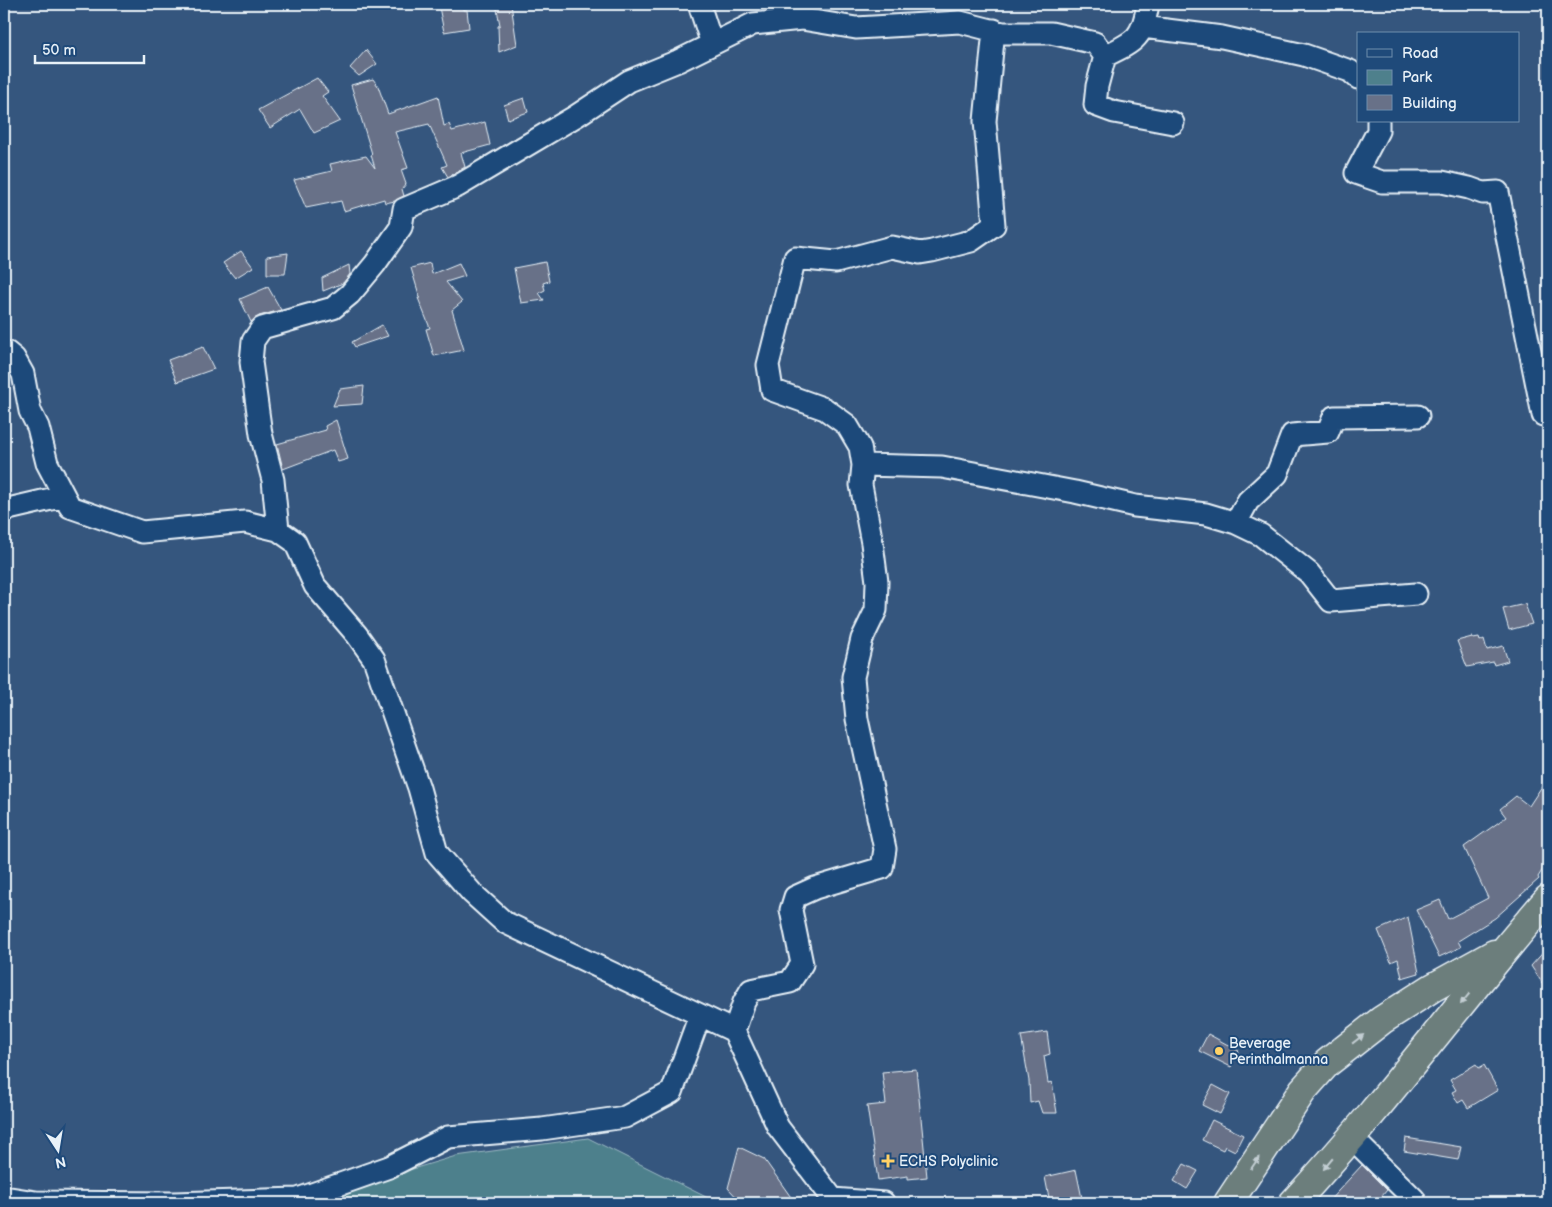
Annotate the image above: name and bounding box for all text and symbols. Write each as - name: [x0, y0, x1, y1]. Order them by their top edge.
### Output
- scale bar: [35, 32, 144, 64]
- legend: [1357, 32, 1520, 122]
- text: 50 m: [42, 41, 76, 60]
- text: Road: [1402, 44, 1438, 63]
- text: Park: [1402, 68, 1433, 87]
- text: Building: [1402, 94, 1457, 113]
- one-way arrow: [1459, 992, 1470, 1005]
- one-way arrow: [1351, 1034, 1365, 1044]
- place label: Beverage Perinthalmanna: [1229, 1035, 1328, 1068]
- marker: Beverage Perinthalmanna: [1213, 1045, 1225, 1057]
- north arrow: [32, 1124, 82, 1174]
- text: N: [54, 1153, 68, 1172]
- place label: ECHS Polyclinic: [899, 1153, 998, 1170]
- marker: ECHS Polyclinic: [881, 1154, 895, 1168]
- one-way arrow: [1250, 1156, 1260, 1169]
- one-way arrow: [1322, 1158, 1333, 1171]

